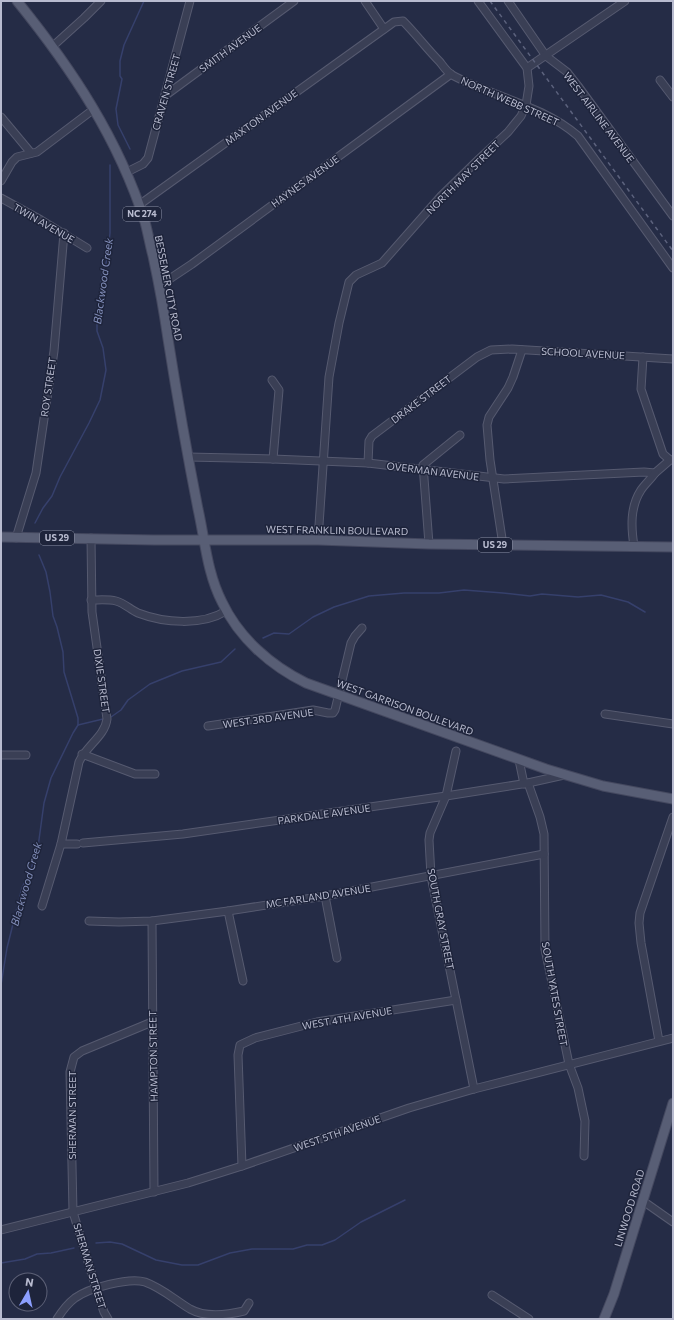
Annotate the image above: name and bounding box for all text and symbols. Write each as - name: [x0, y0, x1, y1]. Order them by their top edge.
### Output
- street label: SMITH AVENUE: [197, 21, 263, 75]
- street label: CRAVEN STREET: [149, 52, 183, 132]
- street label: WEST AIRLINE AVENUE: [561, 69, 637, 165]
- street label: NORTH WEBB STREET: [459, 74, 561, 128]
- street label: MAXTON AVENUE: [222, 87, 300, 147]
- street label: NORTH MAY STREET: [424, 137, 503, 216]
- street label: HAYNES AVENUE: [269, 152, 341, 210]
- street label: TWIN AVENUE: [11, 201, 77, 245]
- road number: NC 274: [123, 207, 161, 221]
- street label: BESSEMER CITY ROAD: [153, 234, 185, 342]
- water label: Blackwood Creek: [90, 236, 115, 325]
- street label: SCHOOL AVENUE: [541, 345, 625, 361]
- street label: ROY STREET: [38, 356, 58, 417]
- street label: DRAKE STREET: [388, 372, 454, 426]
- street label: OVERMAN AVENUE: [386, 459, 480, 483]
- street label: WEST FRANKLIN BOULEVARD: [266, 523, 408, 537]
- road number: US 29: [40, 531, 74, 545]
- road number: US 29: [478, 538, 512, 552]
- street label: DIXIE STREET: [92, 648, 113, 714]
- street label: WEST GARRISON BOULEVARD: [335, 677, 475, 737]
- street label: WEST 3RD AVENUE: [222, 706, 314, 730]
- street label: PARKDALE AVENUE: [277, 802, 371, 826]
- water label: Blackwood Creek: [7, 839, 44, 927]
- street label: SOUTH GRAY STREET: [425, 867, 457, 971]
- street label: MC FARLAND AVENUE: [265, 882, 371, 910]
- street label: SOUTH YATES STREET: [540, 941, 570, 1048]
- street label: WEST 4TH AVENUE: [301, 1004, 393, 1032]
- street label: HAMPTON STREET: [146, 1010, 160, 1102]
- street label: SHERMAN STREET: [66, 1070, 78, 1160]
- street label: WEST 5TH AVENUE: [292, 1112, 382, 1154]
- street label: LINWOOD ROAD: [612, 1168, 646, 1248]
- street label: SHERMAN STREET: [71, 1222, 109, 1311]
- north arrow: [8, 1272, 48, 1312]
- text: N: [25, 1275, 35, 1289]

